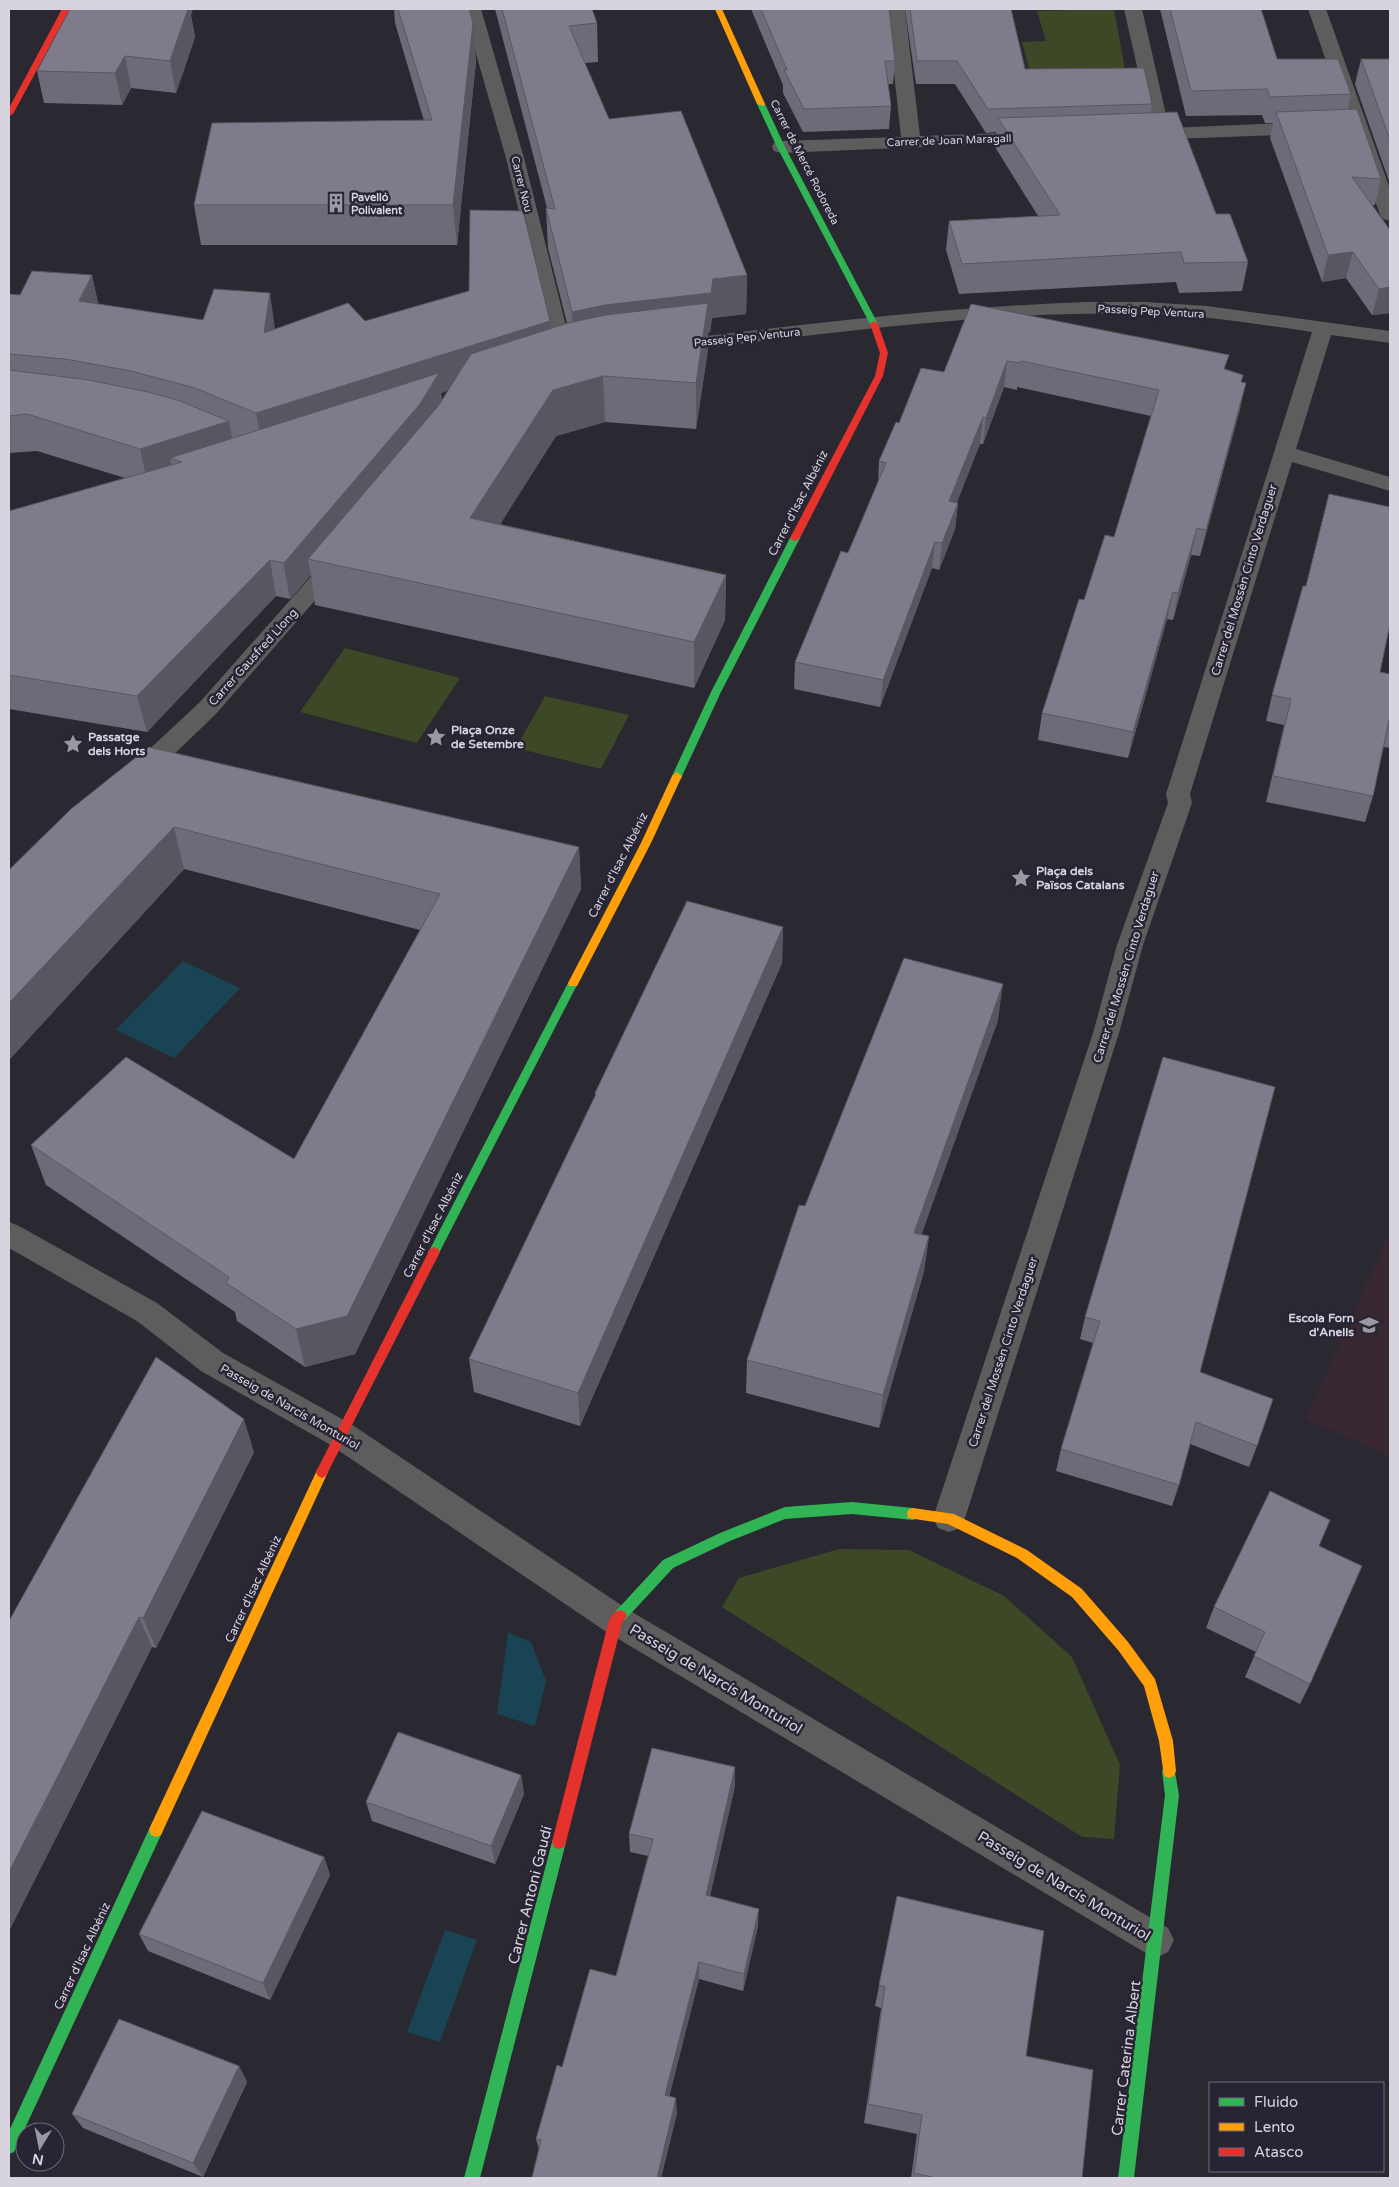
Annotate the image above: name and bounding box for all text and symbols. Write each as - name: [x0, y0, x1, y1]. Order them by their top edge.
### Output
- street label: Carrer de Mercé Rodoreda: [767, 98, 842, 227]
- street label: Carrer de Joan Maragall: [886, 132, 1012, 149]
- street label: Carrer Nou: [508, 155, 535, 214]
- place label: Pavelló Polivalent: [351, 191, 403, 217]
- building icon: Pavelló Polivalent: [325, 192, 347, 214]
- street label: Passeig Pep Ventura: [1097, 302, 1205, 321]
- street label: Passeig Pep Ventura: [693, 325, 801, 350]
- street label: Carrer d'Isac Albéniz: [765, 448, 831, 558]
- street label: Carrer del Mossèn Cinto Verdaguer: [1208, 482, 1280, 677]
- street label: Carrer Gausfred Llong: [206, 605, 300, 709]
- place label: Plaça Onze de Setembre: [451, 723, 524, 751]
- place icon: Plaça Onze de Setembre: [425, 726, 447, 748]
- place label: Passatge dels Horts: [88, 730, 146, 758]
- place icon: Passatge dels Horts: [62, 733, 84, 755]
- street label: Carrer d'Isac Albéniz: [585, 810, 651, 920]
- place label: Plaça dels Països Catalans: [1036, 864, 1125, 892]
- place icon: Plaça dels Països Catalans: [1010, 867, 1032, 889]
- street label: Carrer del Mossèn Cinto Verdaguer: [1090, 869, 1162, 1064]
- street label: Carrer d'Isac Albéniz: [400, 1170, 466, 1280]
- street label: Carrer del Mossèn Cinto Verdaguer: [966, 1255, 1041, 1449]
- place label: Escola Forn d'Anells: [1288, 1311, 1354, 1339]
- school or university icon: Escola Forn d'Anells: [1358, 1314, 1380, 1336]
- street label: Passeig de Narcís Monturiol: [218, 1361, 362, 1453]
- street label: Carrer d'Isac Albéniz: [222, 1533, 284, 1645]
- street label: Passeig de Narcís Monturiol: [626, 1620, 806, 1738]
- street label: Carrer Antoni Gaudí: [504, 1824, 556, 1966]
- street label: Passeig de Narcís Monturiol: [974, 1827, 1154, 1945]
- street label: Carrer d'Isac Albéniz: [51, 1900, 113, 2012]
- street label: Carrer Caterina Albert: [1108, 1979, 1144, 2137]
- legend: [1209, 2082, 1384, 2172]
- text: Fluido: [1254, 2093, 1298, 2111]
- text: Lento: [1254, 2118, 1295, 2136]
- north arrow: [15, 2122, 65, 2172]
- text: Atasco: [1254, 2143, 1303, 2161]
- text: N: [31, 2150, 45, 2169]

